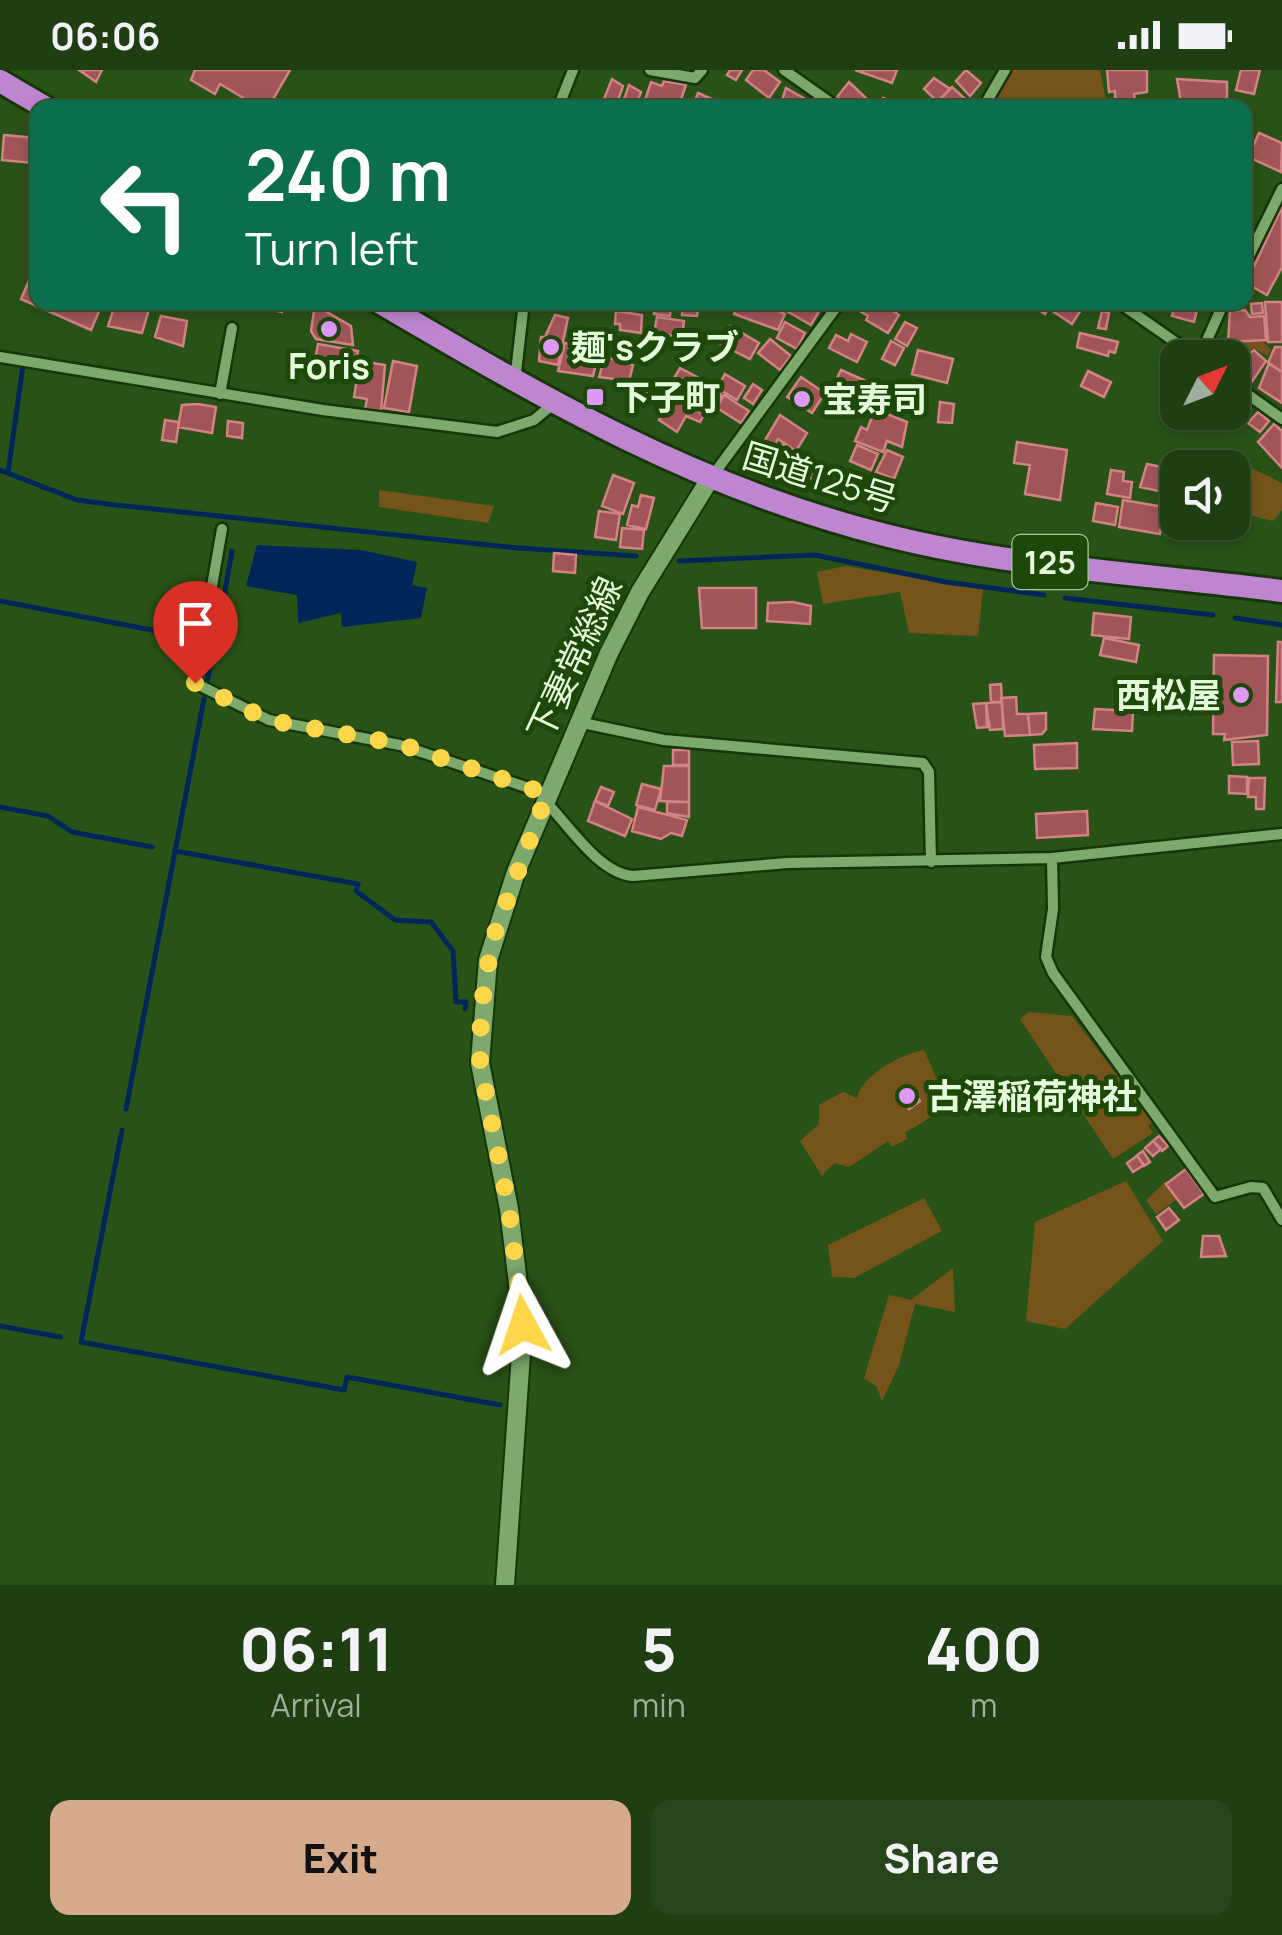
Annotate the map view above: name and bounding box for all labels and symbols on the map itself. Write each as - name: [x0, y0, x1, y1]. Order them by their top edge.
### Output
- marker: Foris: [318, 318, 340, 340]
- place label: 麺'sクラブ: [571, 323, 739, 371]
- marker: 麺'sクラブ: [540, 336, 562, 358]
- north arrow: [1160, 340, 1250, 430]
- place label: Foris: [288, 342, 370, 390]
- place label: 下子町: [615, 373, 720, 421]
- place label: 宝寿司: [822, 375, 927, 423]
- marker: 下子町: [584, 386, 606, 408]
- marker: 宝寿司: [791, 388, 813, 410]
- street label: 国道125号: [737, 431, 903, 523]
- road number: 125: [1012, 535, 1088, 589]
- street label: 下妻常総線: [515, 569, 633, 747]
- pin: [153, 581, 238, 684]
- place label: 西松屋: [1116, 671, 1221, 719]
- marker: 西松屋: [1230, 684, 1252, 706]
- place label: 古澤稲荷神社: [927, 1072, 1137, 1120]
- marker: 古澤稲荷神社: [896, 1085, 918, 1107]
- position arrow: [471, 1273, 575, 1377]

